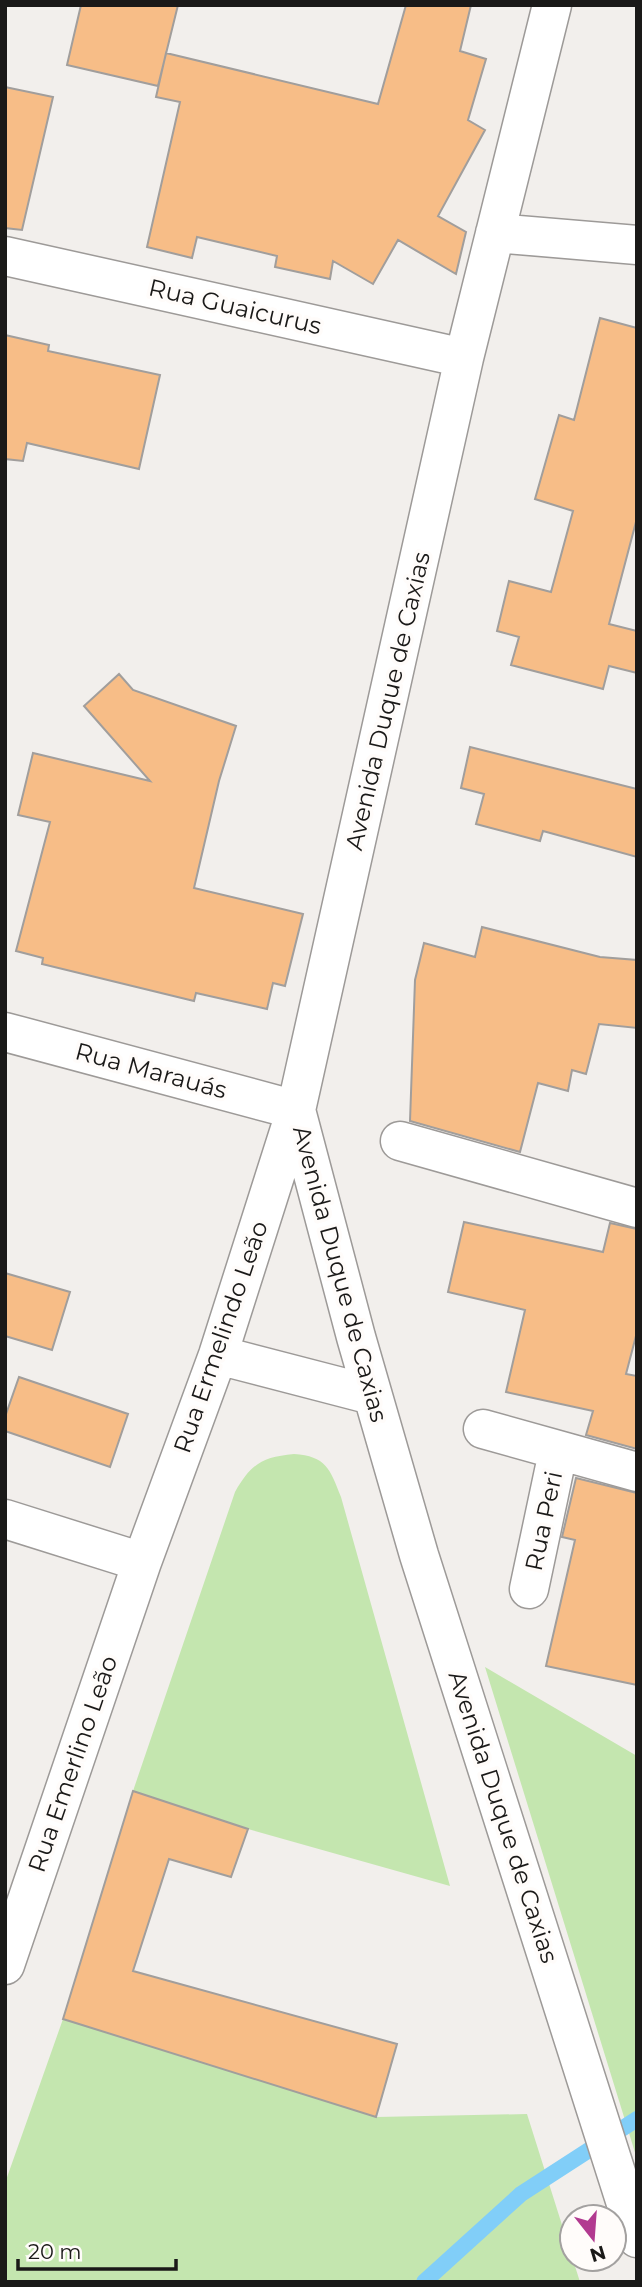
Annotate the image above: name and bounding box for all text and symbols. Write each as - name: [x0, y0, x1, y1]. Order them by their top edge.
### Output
- street label: Rua Guaicurus: [146, 273, 324, 340]
- street label: Avenida Duque de Caxias: [339, 549, 436, 853]
- street label: Rua Marauás: [72, 1036, 230, 1105]
- street label: Avenida Duque de Caxias: [287, 1123, 394, 1425]
- street label: Rua Ermelindo Leão: [167, 1217, 274, 1457]
- street label: Rua Peri: [519, 1468, 568, 1573]
- street label: Rua Emerlino Leão: [22, 1652, 123, 1876]
- street label: Avenida Duque de Caxias: [442, 1667, 564, 1967]
- north arrow: [558, 2203, 628, 2273]
- scale bar: [18, 2228, 175, 2272]
- text: 20 m: [28, 2239, 82, 2264]
- text: N: [587, 2241, 609, 2267]

